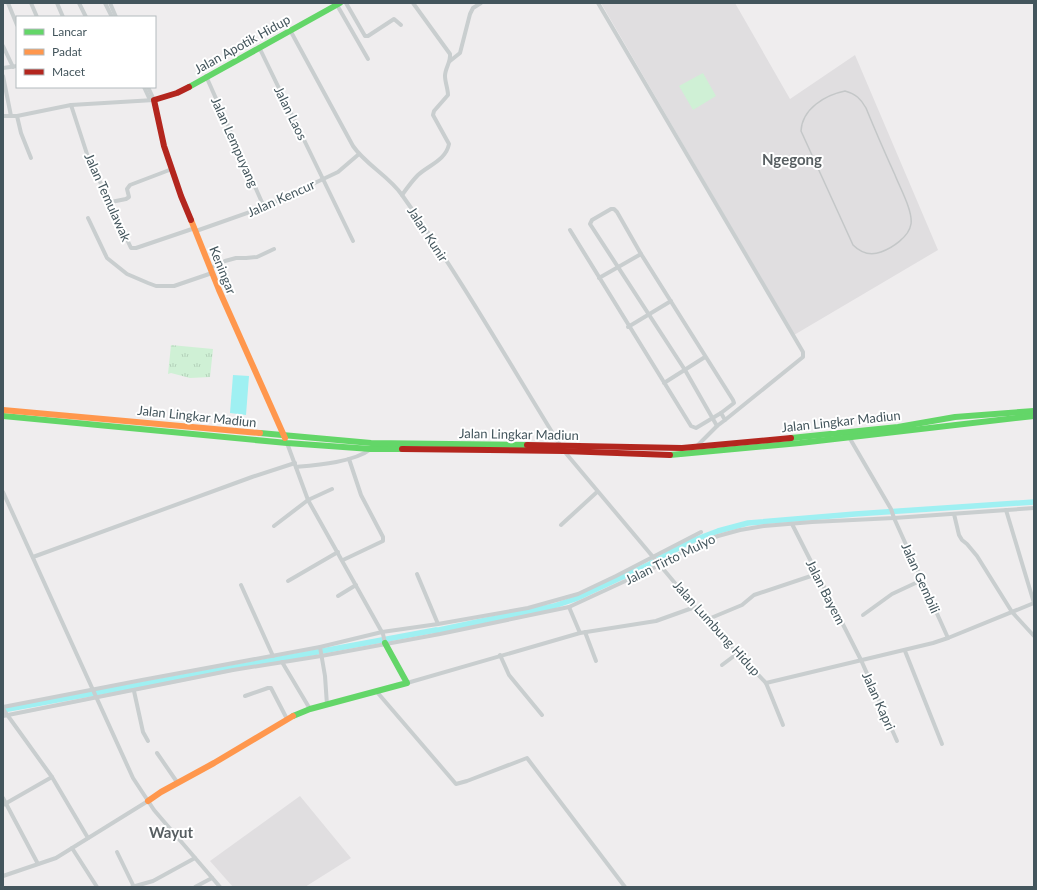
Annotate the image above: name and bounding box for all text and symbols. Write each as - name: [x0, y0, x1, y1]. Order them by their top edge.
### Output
- street label: Jalan Apotik Hidup: [191, 11, 293, 77]
- legend: [16, 16, 156, 88]
- text: Lancar: [52, 24, 88, 39]
- text: Padat: [52, 44, 83, 59]
- text: Macet: [52, 64, 86, 79]
- street label: Jalan Laos: [271, 83, 311, 143]
- street label: Jalan Lempuyang: [208, 94, 262, 190]
- street label: Jalan Temulawak: [81, 150, 135, 244]
- district label: Ngegong: [762, 150, 822, 168]
- street label: Jalan Kencur: [245, 176, 317, 220]
- street label: Jalan Kunir: [404, 203, 452, 265]
- street label: Keningar: [206, 244, 240, 297]
- street label: Jalan Lingkar Madiun: [137, 402, 257, 430]
- street label: Jalan Lingkar Madiun: [781, 407, 901, 435]
- street label: Jalan Lingkar Madiun: [459, 425, 579, 443]
- street label: Jalan Tirto Mulyo: [622, 530, 718, 588]
- street label: Jalan Gembili: [898, 540, 944, 616]
- street label: Jalan Bayem: [803, 557, 849, 627]
- street label: Jalan Lumbung Hidup: [670, 577, 764, 679]
- street label: Jalan Kapri: [859, 669, 899, 733]
- district label: Wayut: [149, 823, 194, 841]

